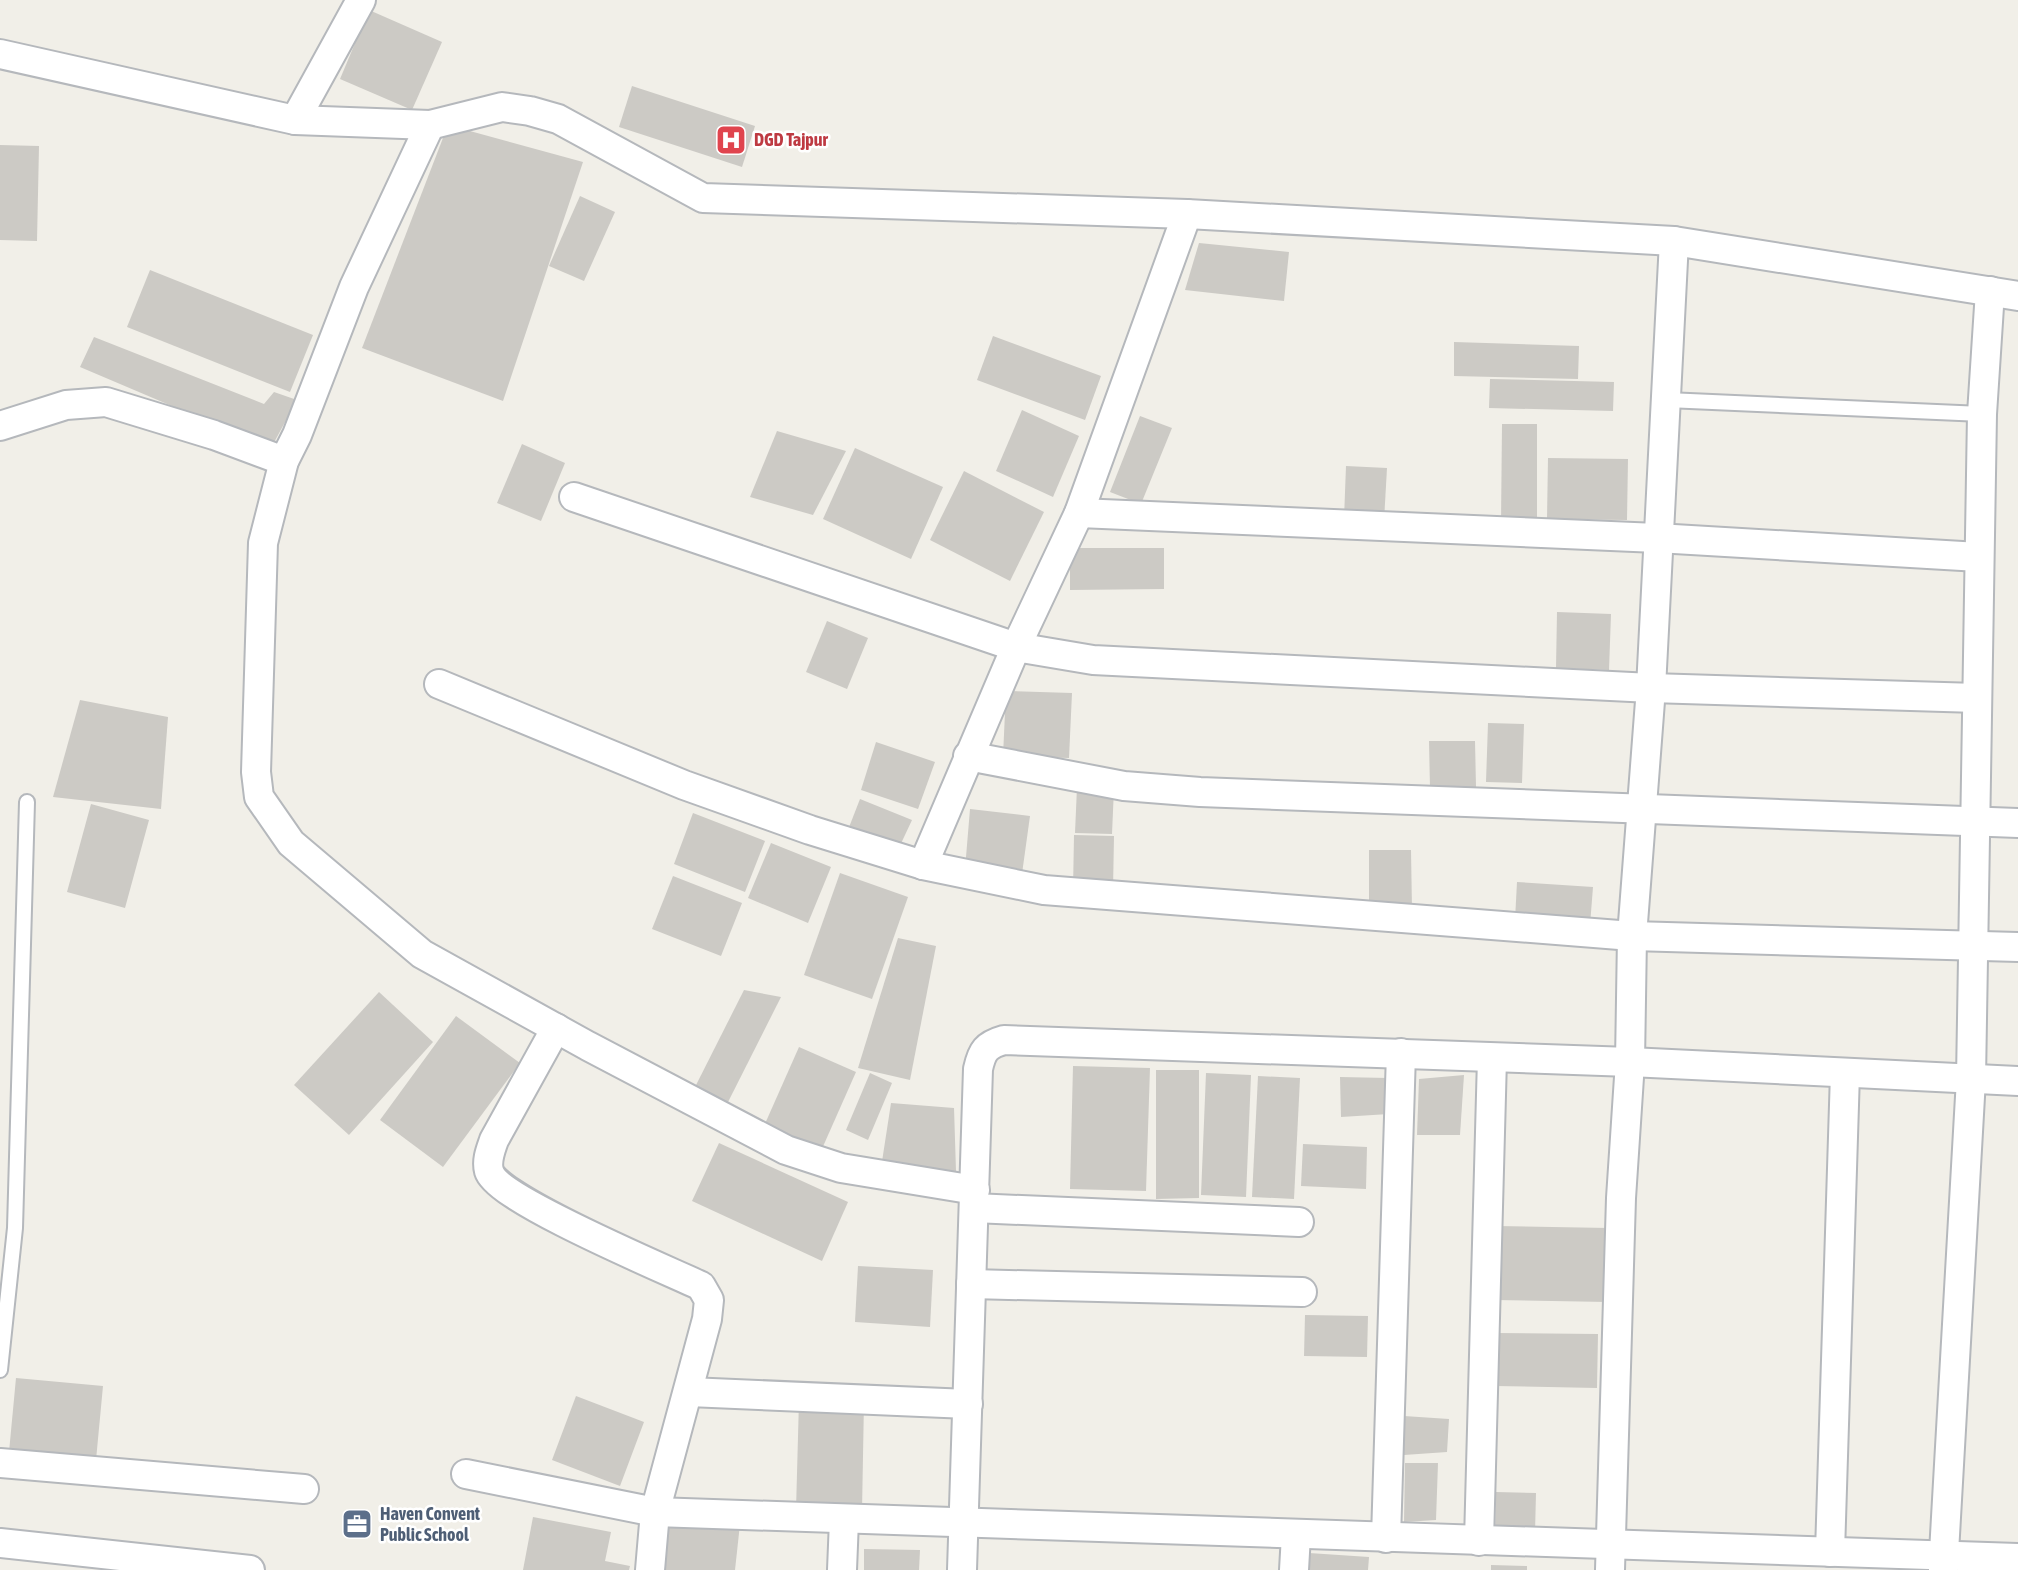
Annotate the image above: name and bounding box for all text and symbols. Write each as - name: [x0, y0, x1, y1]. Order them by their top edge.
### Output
- hospital icon: DGD Tajpur: [714, 123, 748, 157]
- place label: DGD Tajpur: [754, 129, 829, 150]
- place label: Haven Convent Public School: [380, 1503, 481, 1545]
- office icon: Haven Convent Public School: [340, 1507, 374, 1541]

